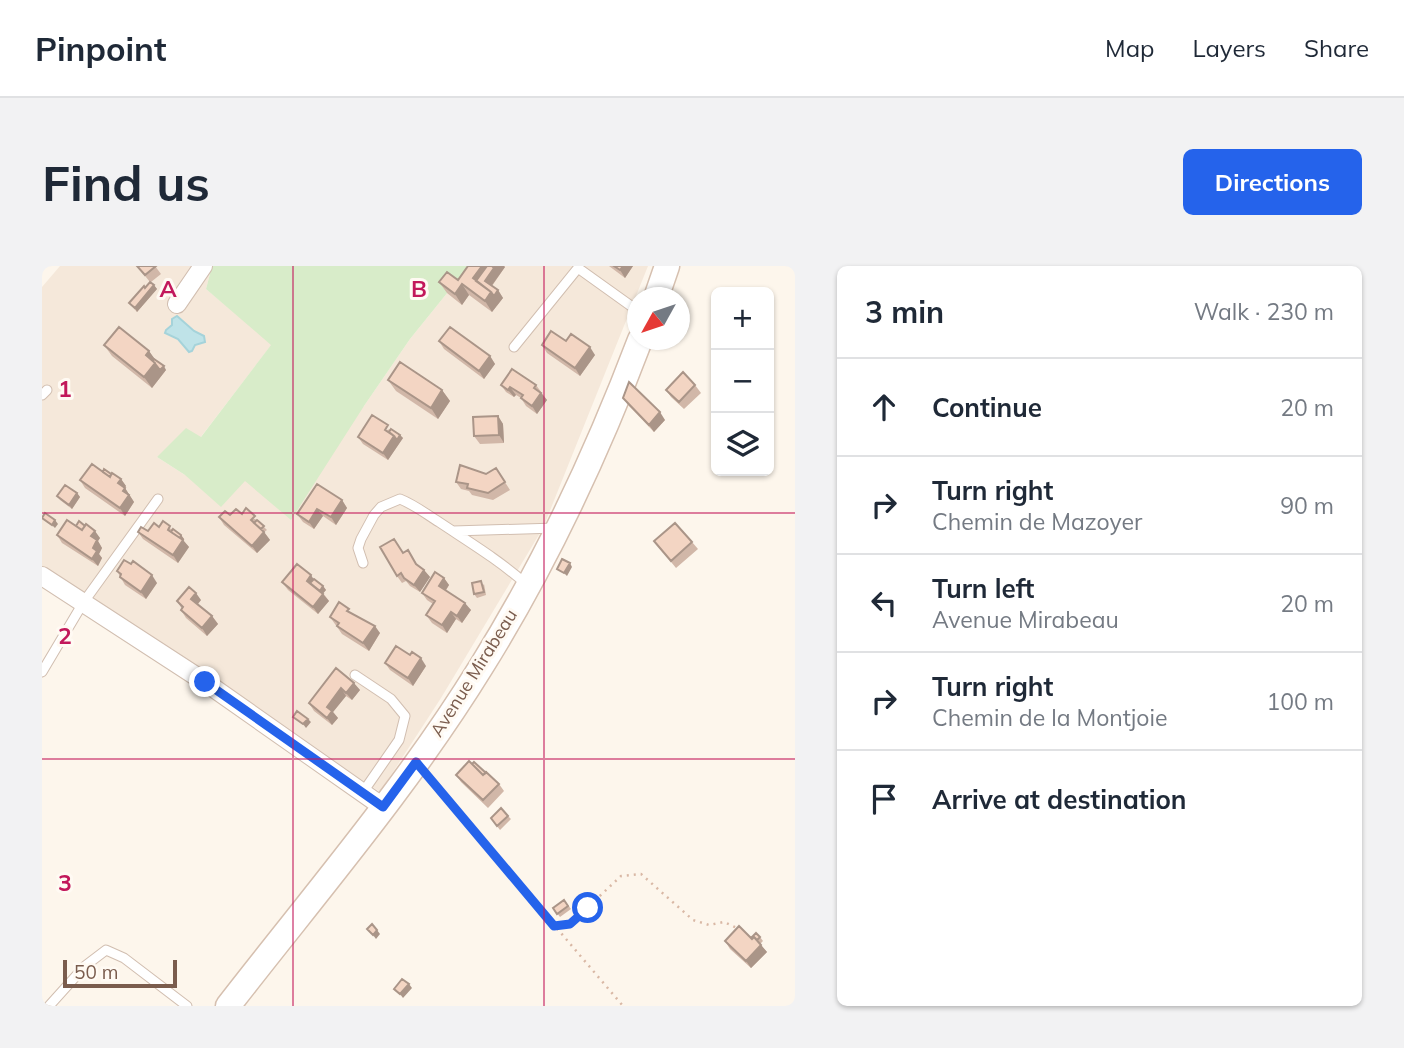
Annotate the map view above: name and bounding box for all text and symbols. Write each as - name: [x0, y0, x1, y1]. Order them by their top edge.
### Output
- text: Pinpoint: [35, 28, 167, 69]
- text: Map: [1105, 33, 1154, 63]
- text: Layers: [1192, 33, 1266, 63]
- text: Share: [1304, 33, 1369, 63]
- button: Directions: [1183, 149, 1362, 215]
- text: Find us: [42, 152, 210, 213]
- text: A: [159, 274, 177, 303]
- text: B: [411, 274, 427, 303]
- north arrow: [627, 287, 690, 350]
- map controls: [711, 287, 774, 476]
- button: +: [711, 287, 774, 350]
- text: 3 min: [865, 293, 944, 331]
- text: Walk · 230 m: [1194, 297, 1334, 326]
- button: −: [711, 350, 774, 413]
- text: 1: [58, 374, 72, 403]
- icon: ahead: [865, 388, 903, 426]
- text: Continue: [932, 391, 1042, 424]
- text: 20 m: [1280, 393, 1334, 422]
- button: layers: [711, 413, 774, 476]
- text: Turn right: [932, 474, 1053, 507]
- icon: right: [865, 486, 903, 524]
- text: 90 m: [1280, 491, 1334, 520]
- text: Chemin de Mazoyer: [932, 507, 1142, 536]
- text: Turn left: [932, 572, 1034, 605]
- icon: left: [865, 584, 903, 622]
- text: 20 m: [1280, 589, 1334, 618]
- street label: Avenue Mirabeau: [425, 605, 522, 741]
- text: Avenue Mirabeau: [932, 605, 1119, 634]
- text: 2: [58, 621, 72, 650]
- route end: [189, 666, 220, 697]
- text: Turn right: [932, 670, 1053, 703]
- icon: right: [865, 682, 903, 720]
- text: 100 m: [1266, 687, 1334, 716]
- text: Chemin de la Montjoie: [932, 703, 1167, 732]
- icon: arrive: [865, 780, 903, 818]
- text: Arrive at destination: [932, 783, 1187, 816]
- text: 3: [58, 868, 72, 897]
- route start: [572, 892, 603, 923]
- scale bar: [63, 957, 177, 989]
- text: 50 m: [74, 960, 118, 984]

